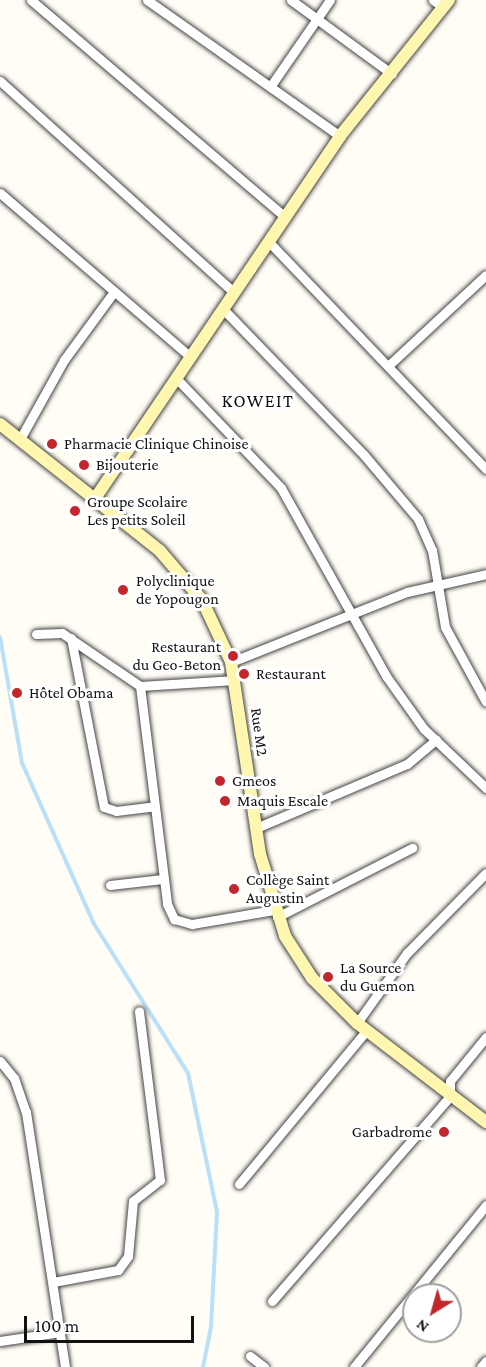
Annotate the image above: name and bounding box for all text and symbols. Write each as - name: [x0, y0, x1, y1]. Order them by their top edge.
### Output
- district label: KOWEIT: [222, 390, 294, 412]
- place label: Pharmacie Clinique Chinoise: [64, 434, 248, 454]
- marker: Pharmacie Clinique Chinoise: [45, 437, 59, 451]
- place label: Bijouterie: [96, 455, 158, 475]
- marker: Bijouterie: [77, 458, 91, 472]
- place label: Groupe Scolaire Les petits Soleil: [87, 492, 187, 530]
- marker: Groupe Scolaire Les petits Soleil: [68, 504, 82, 518]
- place label: Polyclinique de Yopougon: [136, 571, 219, 609]
- marker: Polyclinique de Yopougon: [114, 581, 132, 599]
- place label: Restaurant du Geo-Beton: [132, 637, 221, 675]
- marker: Restaurant du Geo-Beton: [226, 649, 240, 663]
- place label: Restaurant: [256, 664, 326, 684]
- marker: Restaurant: [237, 667, 251, 681]
- place label: Hôtel Obama: [29, 683, 113, 703]
- marker: Hôtel Obama: [10, 686, 24, 700]
- street label: Rue M2: [246, 707, 272, 757]
- place label: Gmeos: [232, 771, 276, 791]
- marker: Gmeos: [213, 774, 227, 788]
- place label: Maquis Escale: [237, 791, 328, 811]
- marker: Maquis Escale: [218, 794, 232, 808]
- place label: Collège Saint Augustin: [246, 870, 329, 908]
- marker: Collège Saint Augustin: [227, 882, 241, 896]
- place label: La Source du Guemon: [340, 958, 415, 996]
- marker: La Source du Guemon: [321, 970, 335, 984]
- place label: Garbadrome: [352, 1122, 432, 1142]
- marker: Garbadrome: [437, 1125, 451, 1139]
- north arrow: [402, 1283, 462, 1343]
- scale bar: [27, 1304, 196, 1342]
- text: 100 m: [35, 1316, 79, 1336]
- text: N: [413, 1316, 432, 1336]

